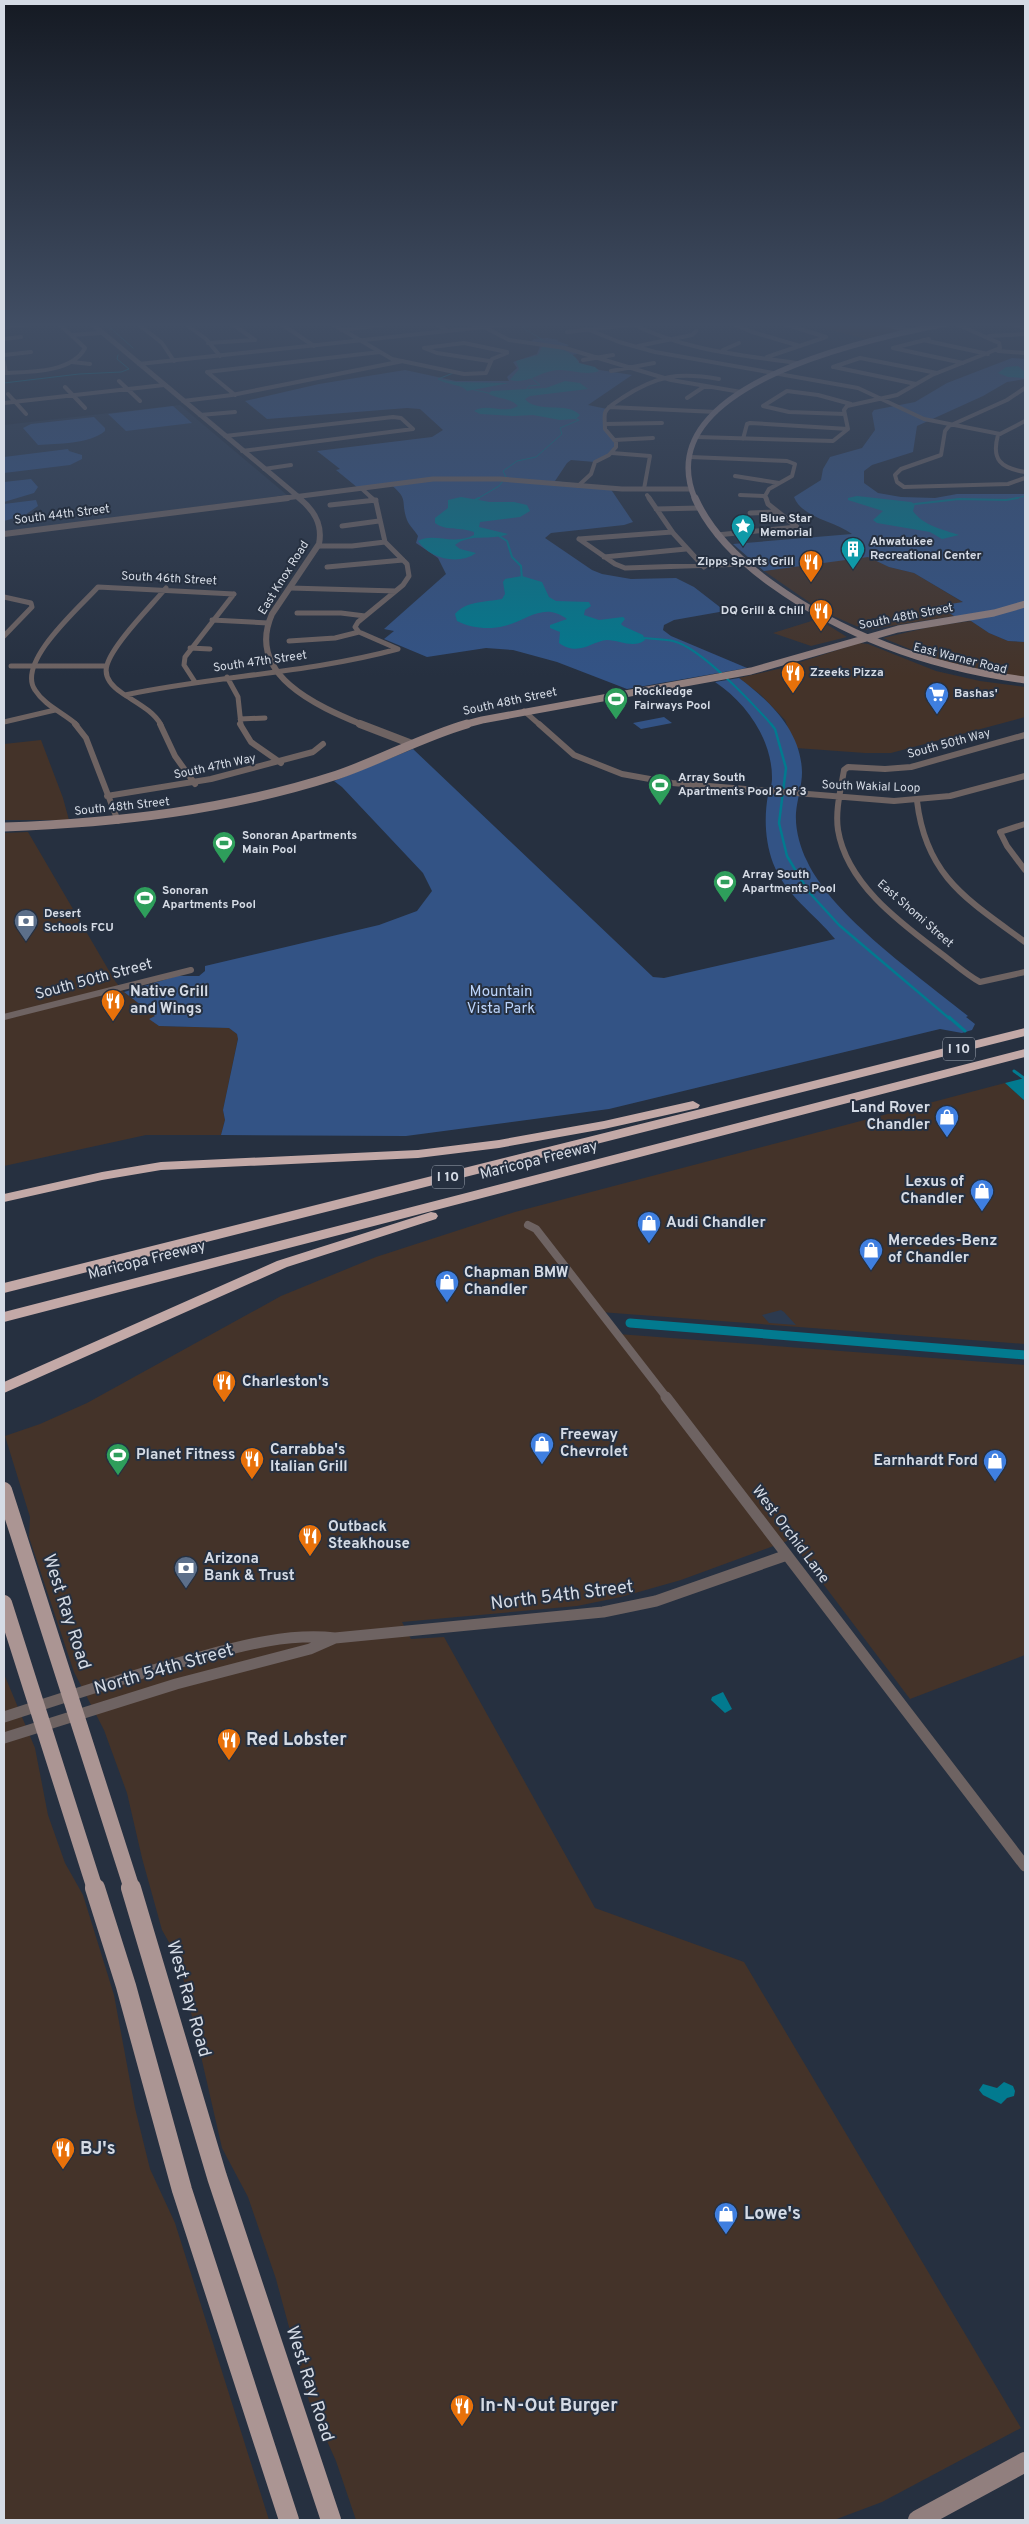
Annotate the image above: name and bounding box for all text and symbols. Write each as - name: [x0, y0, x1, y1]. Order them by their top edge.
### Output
- street label: South 44th Street: [13, 501, 111, 529]
- place label: Blue Star Memorial: [760, 511, 812, 541]
- place icon: Blue Star Memorial: [730, 513, 756, 547]
- place label: Ahwatukee Recreational Center: [870, 534, 982, 564]
- building icon: Ahwatukee Recreational Center: [840, 536, 866, 570]
- street label: East Knox Road: [255, 538, 313, 618]
- restaurant icon: Zipps Sports Grill: [798, 549, 824, 583]
- place label: Zipps Sports Grill: [697, 554, 794, 570]
- street label: South 46th Street: [121, 569, 217, 589]
- restaurant icon: DQ Grill & Chill: [808, 598, 834, 632]
- street label: South 48th Street: [857, 600, 955, 634]
- place label: DQ Grill & Chill: [721, 603, 804, 619]
- street label: East Warner Road: [912, 640, 1008, 678]
- street label: South 47th Street: [212, 648, 308, 676]
- restaurant icon: Zzeeks Pizza: [780, 660, 806, 694]
- place label: Zzeeks Pizza: [810, 665, 884, 681]
- supermarket icon: Bashas': [924, 681, 950, 715]
- street label: South 48th Street: [461, 684, 559, 720]
- place label: Rockledge Fairways Pool: [634, 684, 711, 714]
- sports icon: Rockledge Fairways Pool: [603, 686, 629, 720]
- place label: Bashas': [954, 686, 998, 702]
- street label: South 50th Way: [906, 725, 992, 763]
- street label: South 47th Way: [172, 750, 258, 784]
- place label: Array South Apartments Pool 2 of 3: [678, 770, 807, 800]
- sports icon: Array South Apartments Pool 2 of 3: [647, 772, 673, 806]
- street label: South Wakial Loop: [821, 777, 921, 797]
- street label: South 48th Street: [74, 794, 170, 820]
- place label: Sonoran Apartments Main Pool: [242, 828, 357, 858]
- sports icon: Sonoran Apartments Main Pool: [211, 830, 237, 864]
- place label: Array South Apartments Pool: [742, 867, 836, 897]
- sports icon: Array South Apartments Pool: [712, 869, 738, 903]
- street label: East Shomi Street: [873, 876, 957, 952]
- place label: Sonoran Apartments Pool: [162, 883, 256, 913]
- sports icon: Sonoran Apartments Pool: [132, 885, 158, 919]
- place label: Desert Schools FCU: [44, 906, 114, 936]
- bank icon: Desert Schools FCU: [13, 908, 39, 942]
- street label: South 50th Street: [33, 955, 155, 1005]
- place label: Native Grill and Wings: [130, 983, 208, 1019]
- park label: Mountain Vista Park: [467, 983, 535, 1019]
- restaurant icon: Native Grill and Wings: [100, 988, 126, 1022]
- road number: I 10: [943, 1038, 975, 1060]
- place label: Land Rover Chandler: [851, 1099, 931, 1135]
- shop icon: Land Rover Chandler: [934, 1104, 960, 1138]
- street label: Maricopa Freeway: [478, 1137, 600, 1185]
- road number: I 10: [432, 1166, 464, 1188]
- place label: Lexus of Chandler: [900, 1173, 965, 1209]
- shop icon: Lexus of Chandler: [969, 1178, 995, 1212]
- shop icon: Audi Chandler: [636, 1210, 662, 1244]
- place label: Audi Chandler: [666, 1214, 766, 1233]
- place label: Mercedes-Benz of Chandler: [888, 1232, 997, 1268]
- street label: Maricopa Freeway: [86, 1237, 208, 1285]
- shop icon: Mercedes-Benz of Chandler: [858, 1237, 884, 1271]
- place label: Chapman BMW Chandler: [464, 1264, 569, 1300]
- shop icon: Chapman BMW Chandler: [434, 1269, 460, 1303]
- restaurant icon: Charleston's: [211, 1369, 237, 1403]
- place label: Charleston's: [242, 1373, 329, 1392]
- place label: Freeway Chevrolet: [560, 1426, 628, 1462]
- shop icon: Freeway Chevrolet: [529, 1431, 555, 1465]
- place label: Carrabba's Italian Grill: [270, 1441, 348, 1477]
- sports icon: Planet Fitness: [105, 1442, 131, 1476]
- place label: Planet Fitness: [136, 1446, 235, 1465]
- restaurant icon: Carrabba's Italian Grill: [239, 1446, 265, 1480]
- shop icon: Earnhardt Ford: [982, 1448, 1008, 1482]
- place label: Earnhardt Ford: [873, 1452, 978, 1471]
- street label: West Orchid Lane: [747, 1482, 833, 1588]
- place label: Outback Steakhouse: [328, 1518, 410, 1554]
- restaurant icon: Outback Steakhouse: [297, 1523, 323, 1557]
- place label: Arizona Bank & Trust: [204, 1550, 295, 1586]
- street label: West Ray Road: [36, 1551, 96, 1673]
- bank icon: Arizona Bank & Trust: [173, 1555, 199, 1589]
- street label: North 54th Street: [489, 1576, 635, 1616]
- street label: North 54th Street: [92, 1639, 236, 1701]
- restaurant icon: Red Lobster: [216, 1727, 242, 1761]
- place label: Red Lobster: [246, 1729, 347, 1752]
- street label: West Ray Road: [160, 1938, 216, 2060]
- restaurant icon: BJ's: [50, 2136, 76, 2170]
- place label: BJ's: [80, 2138, 116, 2161]
- shop icon: Lowe's: [713, 2201, 739, 2235]
- place label: Lowe's: [744, 2203, 801, 2226]
- street label: West Ray Road: [279, 2323, 339, 2445]
- restaurant icon: In-N-Out Burger: [449, 2393, 475, 2427]
- place label: In-N-Out Burger: [480, 2395, 618, 2418]

